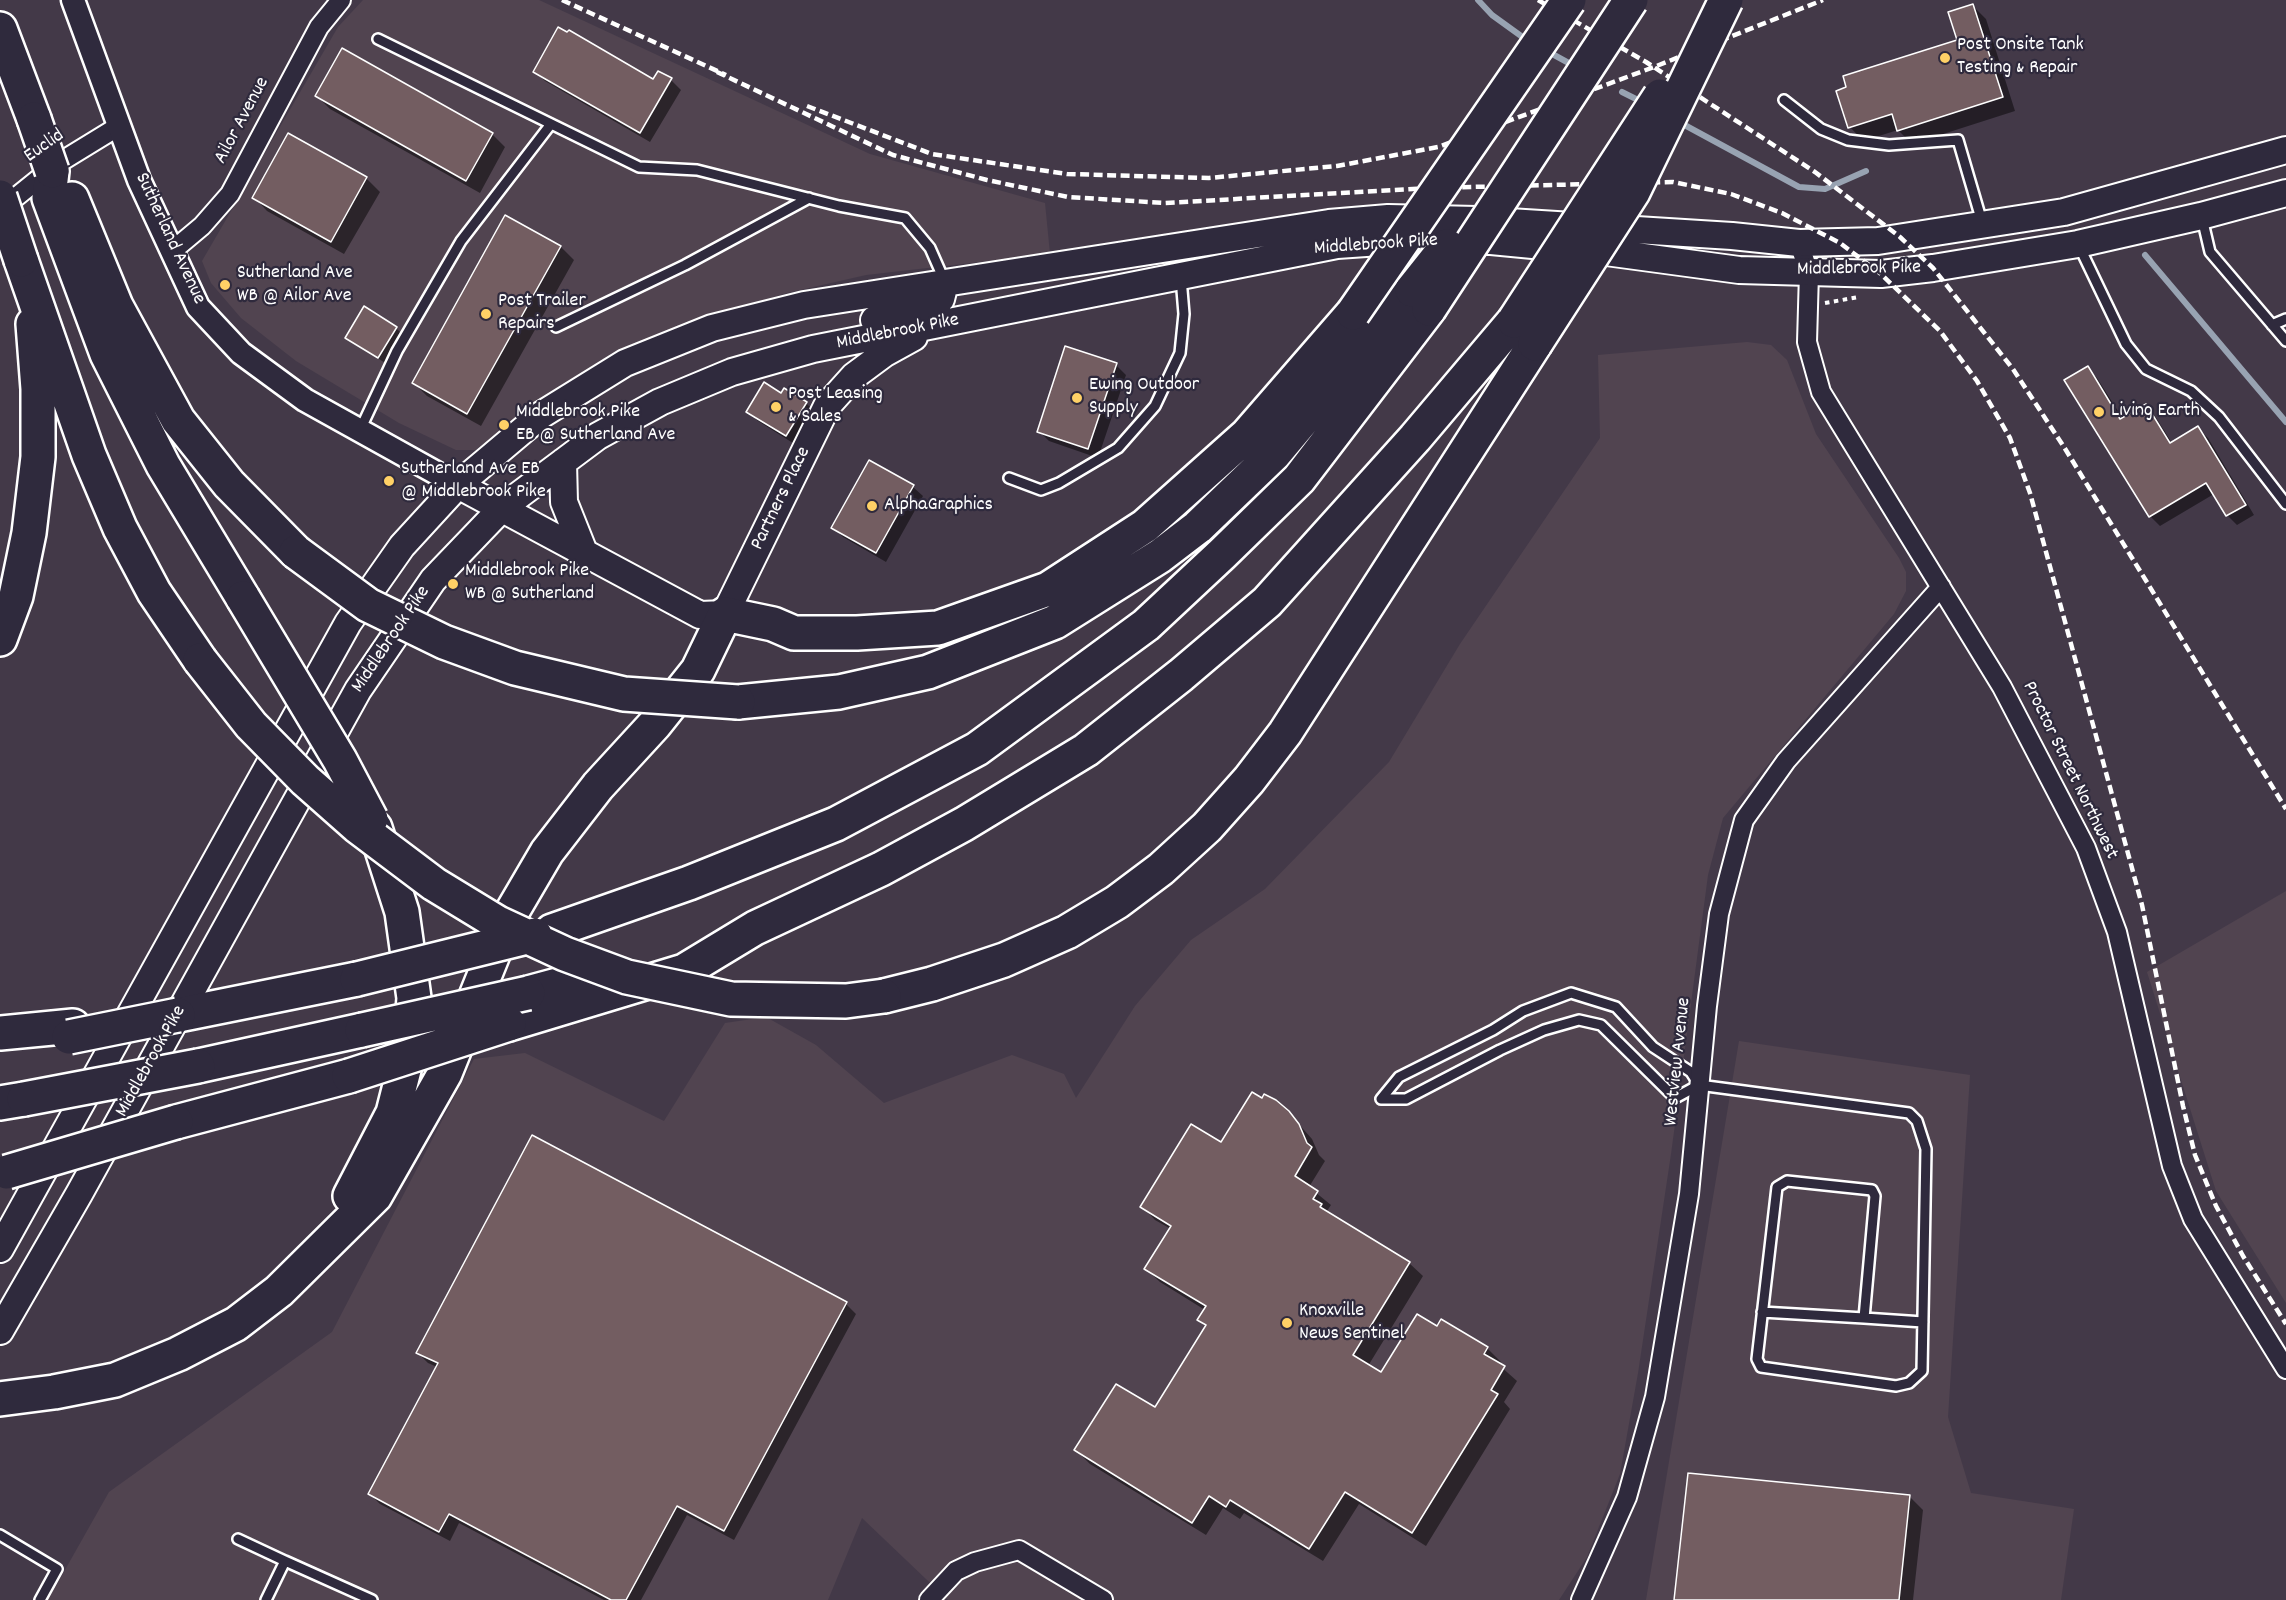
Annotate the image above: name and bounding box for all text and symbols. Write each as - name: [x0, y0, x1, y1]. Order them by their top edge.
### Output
- place label: Post Onsite Tank Testing & Repair: [1957, 34, 2084, 81]
- marker: Post Onsite Tank Testing & Repair: [1938, 51, 1952, 65]
- street label: Ailor Avenue: [210, 73, 276, 169]
- street label: Euclid: [20, 125, 70, 169]
- street label: Sutherland Avenue: [128, 169, 210, 309]
- street label: Middlebrook Pike: [1313, 230, 1439, 262]
- street label: Middlebrook Pike: [1797, 257, 1921, 283]
- place label: Sutherland Ave WB @ Ailor Ave: [237, 262, 353, 309]
- marker: Sutherland Ave WB @ Ailor Ave: [218, 278, 232, 292]
- place label: Post Trailer Repairs: [498, 290, 586, 337]
- marker: Post Trailer Repairs: [479, 307, 493, 321]
- street label: Middlebrook Pike: [835, 309, 961, 357]
- place label: Ewing Outdoor Supply: [1089, 374, 1199, 421]
- place label: Post Leasing & Sales: [788, 383, 883, 430]
- marker: Ewing Outdoor Supply: [1070, 391, 1084, 405]
- marker: Post Leasing & Sales: [769, 400, 783, 414]
- place label: Living Earth: [2111, 400, 2200, 424]
- place label: Middlebrook Pike EB @ Sutherland Ave: [516, 401, 675, 448]
- marker: Living Earth: [2092, 405, 2106, 419]
- marker: Middlebrook Pike EB @ Sutherland Ave: [497, 418, 511, 432]
- street label: Partners Place: [747, 444, 817, 554]
- place label: Sutherland Ave EB @ Middlebrook Pike: [401, 458, 546, 505]
- marker: Sutherland Ave EB @ Middlebrook Pike: [382, 474, 396, 488]
- place label: AlphaGraphics: [884, 494, 993, 518]
- marker: AlphaGraphics: [865, 499, 879, 513]
- place label: Middlebrook Pike WB @ Sutherland: [465, 560, 594, 607]
- marker: Middlebrook Pike WB @ Sutherland: [446, 577, 460, 591]
- street label: Middlebrook Pike: [347, 582, 437, 698]
- street label: Proctor Street Northwest: [2015, 678, 2123, 864]
- street label: Westview Avenue: [1660, 997, 1698, 1127]
- street label: Middlebrook Pike: [111, 1002, 193, 1122]
- place label: Knoxville News Sentinel: [1299, 1300, 1404, 1347]
- marker: Knoxville News Sentinel: [1280, 1316, 1294, 1330]

